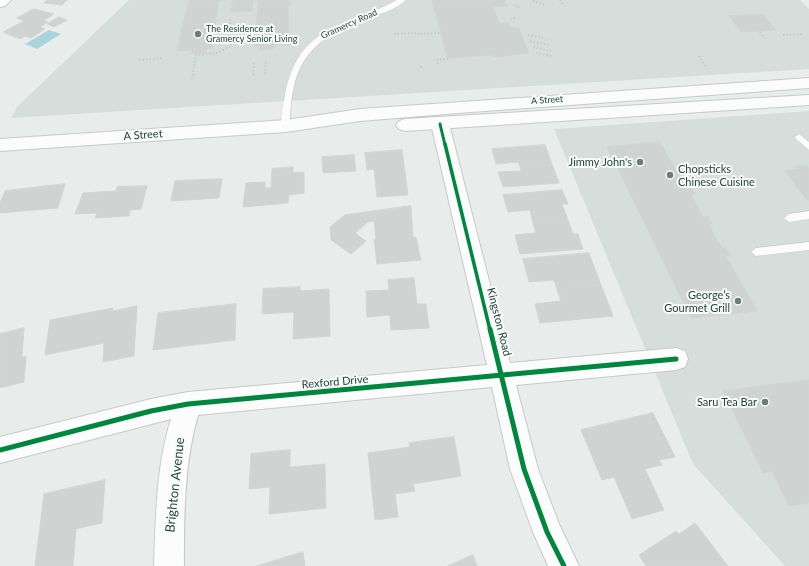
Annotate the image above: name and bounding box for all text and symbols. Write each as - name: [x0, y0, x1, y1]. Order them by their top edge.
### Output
- street label: Gramercy Road: [319, 7, 379, 41]
- place label: The Residence at Gramercy Senior Living: [206, 24, 297, 45]
- marker: The Residence at Gramercy Senior Living: [193, 29, 203, 39]
- street label: A Street: [531, 93, 563, 107]
- street label: A Street: [123, 127, 163, 143]
- place label: Jimmy John's: [569, 155, 632, 169]
- marker: Jimmy John's: [635, 157, 645, 167]
- place label: Chopsticks Chinese Cuisine: [678, 162, 755, 188]
- marker: Chopsticks Chinese Cuisine: [665, 170, 675, 180]
- street label: Kingston Road: [484, 286, 514, 358]
- place label: George’s Gourmet Grill: [664, 288, 730, 314]
- marker: George’s Gourmet Grill: [733, 296, 743, 306]
- street label: Rexford Drive: [301, 373, 369, 391]
- place label: Saru Tea Bar: [697, 395, 757, 409]
- marker: Saru Tea Bar: [760, 397, 770, 407]
- street label: Brighton Avenue: [162, 437, 188, 533]

